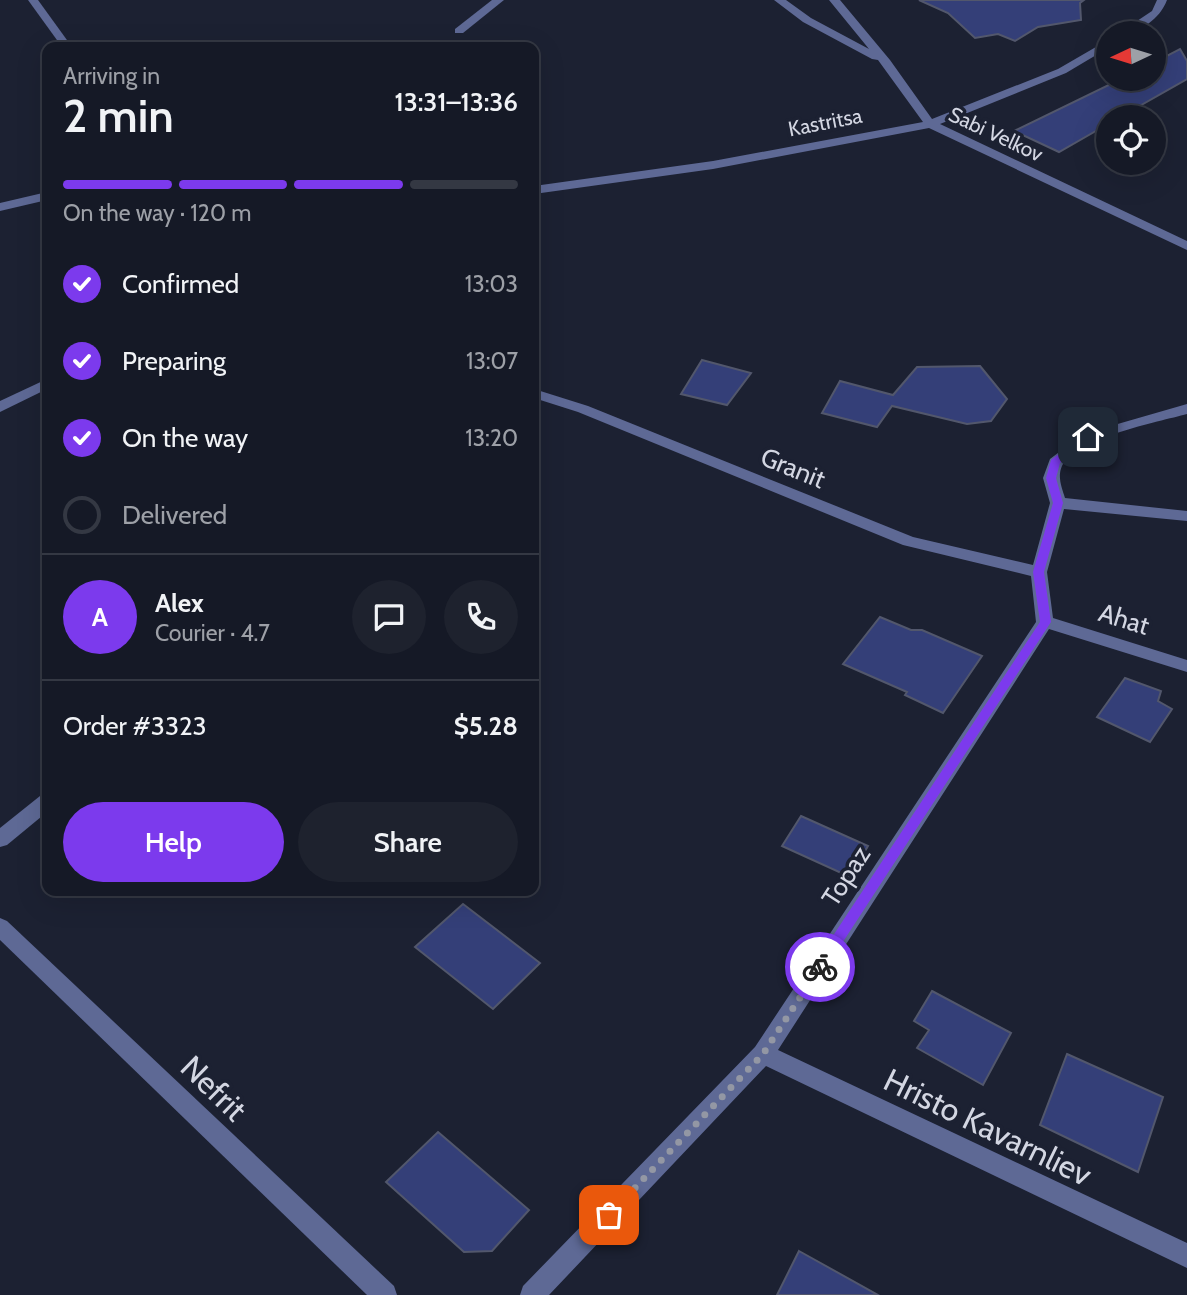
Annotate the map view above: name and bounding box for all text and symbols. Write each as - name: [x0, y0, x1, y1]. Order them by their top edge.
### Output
- north arrow: [1096, 21, 1166, 91]
- map controls: [1096, 21, 1166, 175]
- text: Arriving in: [63, 62, 160, 90]
- text: 13:31–13:36: [394, 86, 518, 118]
- text: 2 min: [63, 88, 174, 144]
- street label: Sabi Velkov: [945, 101, 1048, 167]
- street label: Kastritsa: [786, 103, 864, 141]
- button: locate: [1096, 105, 1166, 175]
- text: On the way · 120 m: [63, 199, 251, 227]
- icon: check: [63, 265, 101, 303]
- text: Confirmed: [122, 268, 239, 300]
- text: 13:03: [465, 270, 518, 298]
- icon: check: [63, 342, 101, 380]
- text: Preparing: [122, 345, 226, 377]
- text: 13:07: [466, 347, 518, 375]
- pin: [1058, 407, 1118, 467]
- icon: home: [1069, 418, 1107, 456]
- icon: check: [63, 419, 101, 457]
- text: On the way: [122, 422, 248, 454]
- text: 13:20: [465, 424, 518, 452]
- street label: Granit: [756, 441, 830, 495]
- text: Delivered: [122, 499, 227, 531]
- button: chat: [352, 580, 426, 654]
- button: phone: [444, 580, 518, 654]
- text: Alex: [155, 587, 204, 619]
- street label: Ahat: [1095, 596, 1153, 642]
- text: A: [92, 601, 108, 633]
- text: Courier · 4.7: [155, 619, 270, 647]
- text: Order #3323: [63, 710, 207, 742]
- text: $5.28: [454, 710, 518, 742]
- button: Help: [63, 802, 284, 882]
- button: Share: [298, 802, 518, 882]
- street label: Topaz: [815, 840, 877, 912]
- courier: [785, 932, 855, 1002]
- icon: bike: [801, 948, 839, 986]
- street label: Nefrit: [173, 1047, 255, 1129]
- street label: Hristo Kavarnliev: [878, 1060, 1098, 1194]
- pin: [579, 1185, 639, 1245]
- icon: bag: [590, 1196, 628, 1234]

